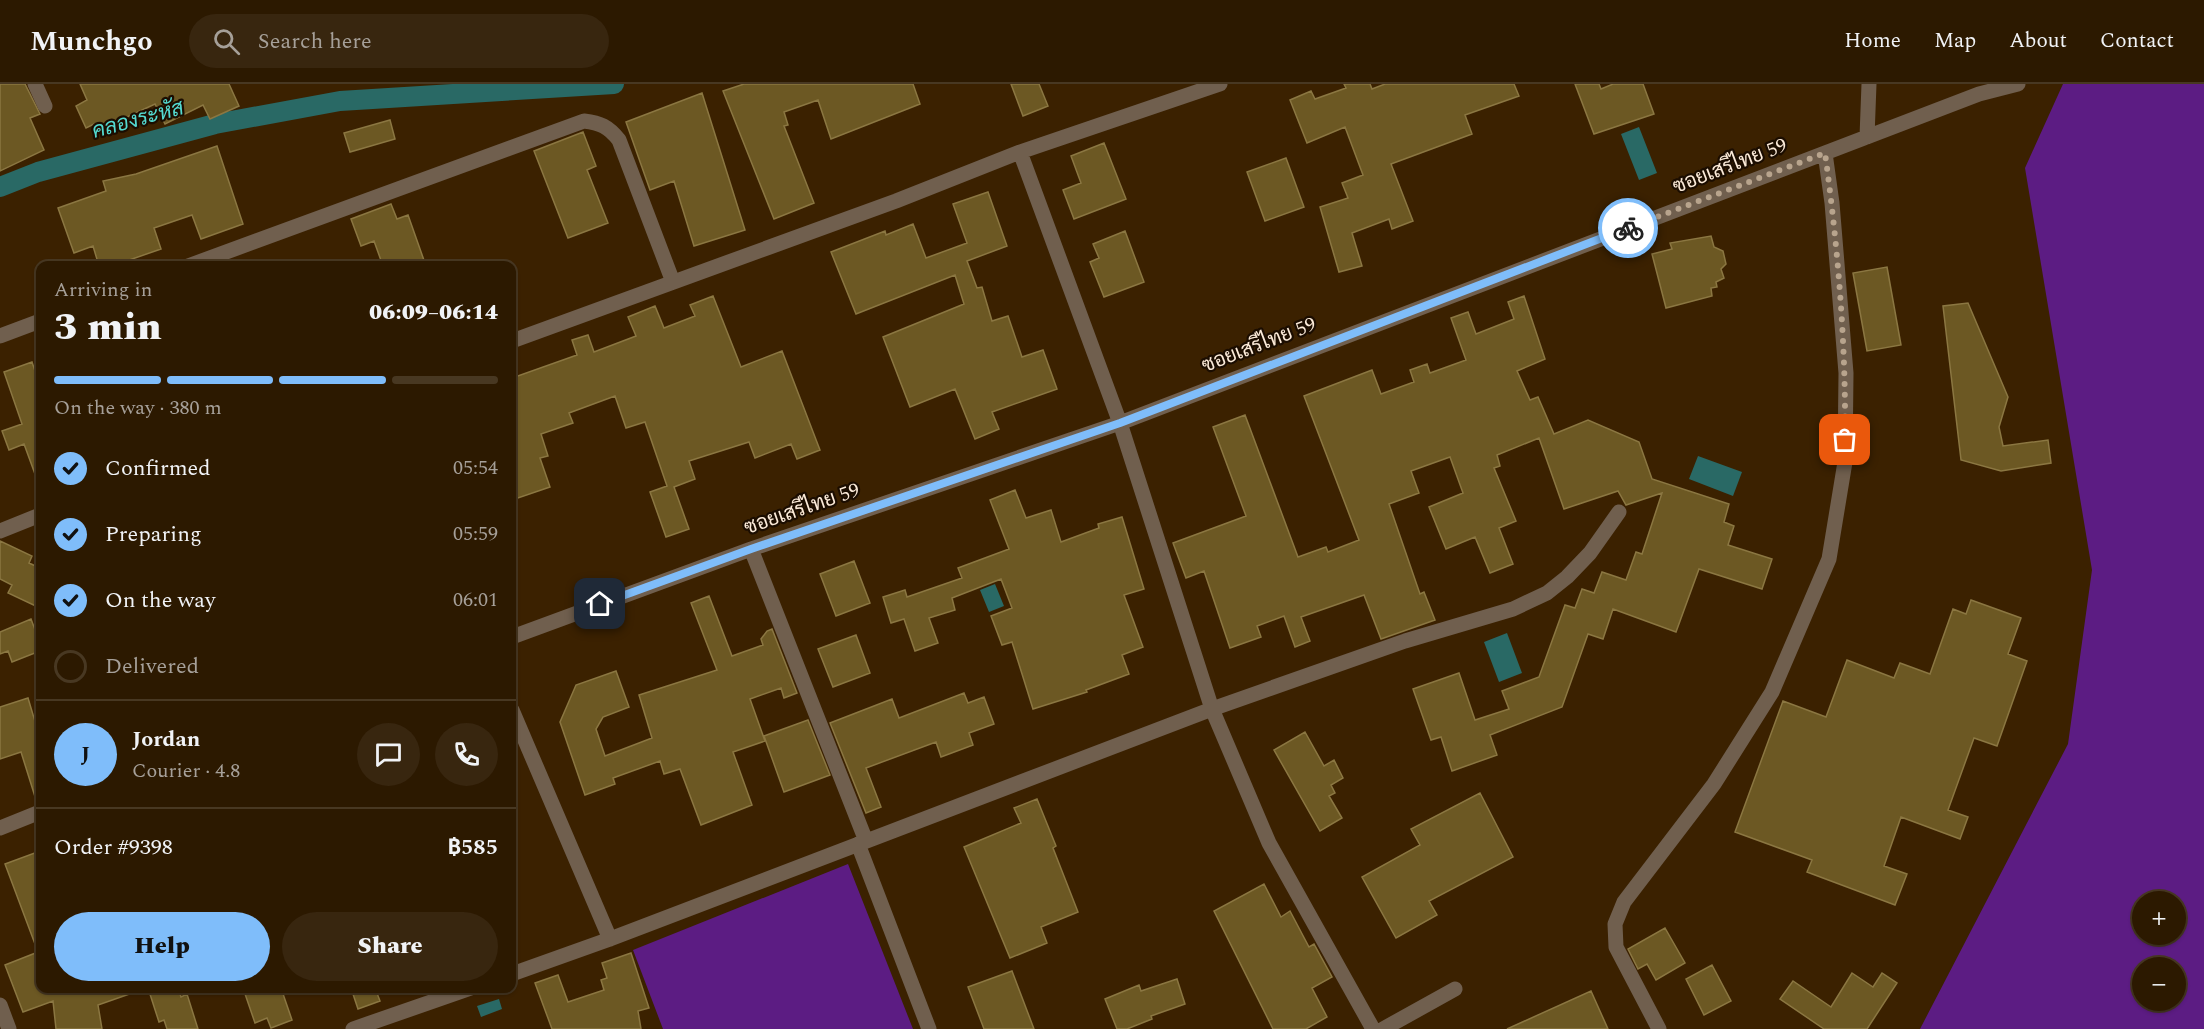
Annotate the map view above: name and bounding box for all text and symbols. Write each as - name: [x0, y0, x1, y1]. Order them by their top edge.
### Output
- search box: [189, 14, 609, 68]
- text: Munchgo: [30, 20, 153, 63]
- icon: search: [210, 25, 243, 58]
- text: Search here: [258, 25, 372, 58]
- text: Home: [1844, 25, 1901, 57]
- text: Map: [1934, 25, 1976, 57]
- text: About: [2009, 25, 2067, 57]
- text: Contact: [2100, 25, 2174, 57]
- water label: คลองระหัส: [89, 92, 188, 148]
- street label: ซอยเสรีไทย 59: [1668, 130, 1792, 202]
- courier: [1598, 198, 1658, 258]
- icon: bike: [1612, 212, 1645, 245]
- text: Arriving in: [54, 275, 152, 305]
- text: 06:09–06:14: [369, 296, 498, 329]
- text: 3 min: [54, 298, 162, 357]
- street label: ซอยเสรีไทย 59: [1197, 309, 1321, 381]
- text: On the way · 380 m: [54, 393, 222, 423]
- pin: [1819, 414, 1870, 465]
- icon: bag: [1828, 423, 1861, 456]
- icon: check: [54, 452, 87, 485]
- text: Confirmed: [105, 452, 211, 485]
- text: 05:54: [453, 453, 498, 483]
- street label: ซอยเสรีไทย 59: [740, 475, 864, 543]
- icon: check: [54, 518, 87, 551]
- text: Preparing: [105, 518, 202, 551]
- text: 05:59: [453, 519, 498, 549]
- pin: [574, 578, 625, 629]
- icon: check: [54, 584, 87, 617]
- text: On the way: [105, 584, 216, 617]
- text: 06:01: [453, 585, 498, 615]
- icon: home: [583, 587, 616, 620]
- text: Delivered: [105, 650, 199, 683]
- text: Jordan: [132, 723, 200, 756]
- button: chat: [357, 723, 420, 786]
- button: phone: [435, 723, 498, 786]
- text: J: [81, 738, 90, 771]
- text: Courier · 4.8: [132, 756, 240, 786]
- text: Order #9398: [54, 831, 173, 864]
- text: ฿585: [448, 831, 498, 864]
- map controls: [2132, 891, 2186, 1011]
- button: +: [2132, 891, 2186, 945]
- button: Help: [54, 912, 270, 981]
- button: Share: [282, 912, 498, 981]
- button: −: [2132, 957, 2186, 1011]

